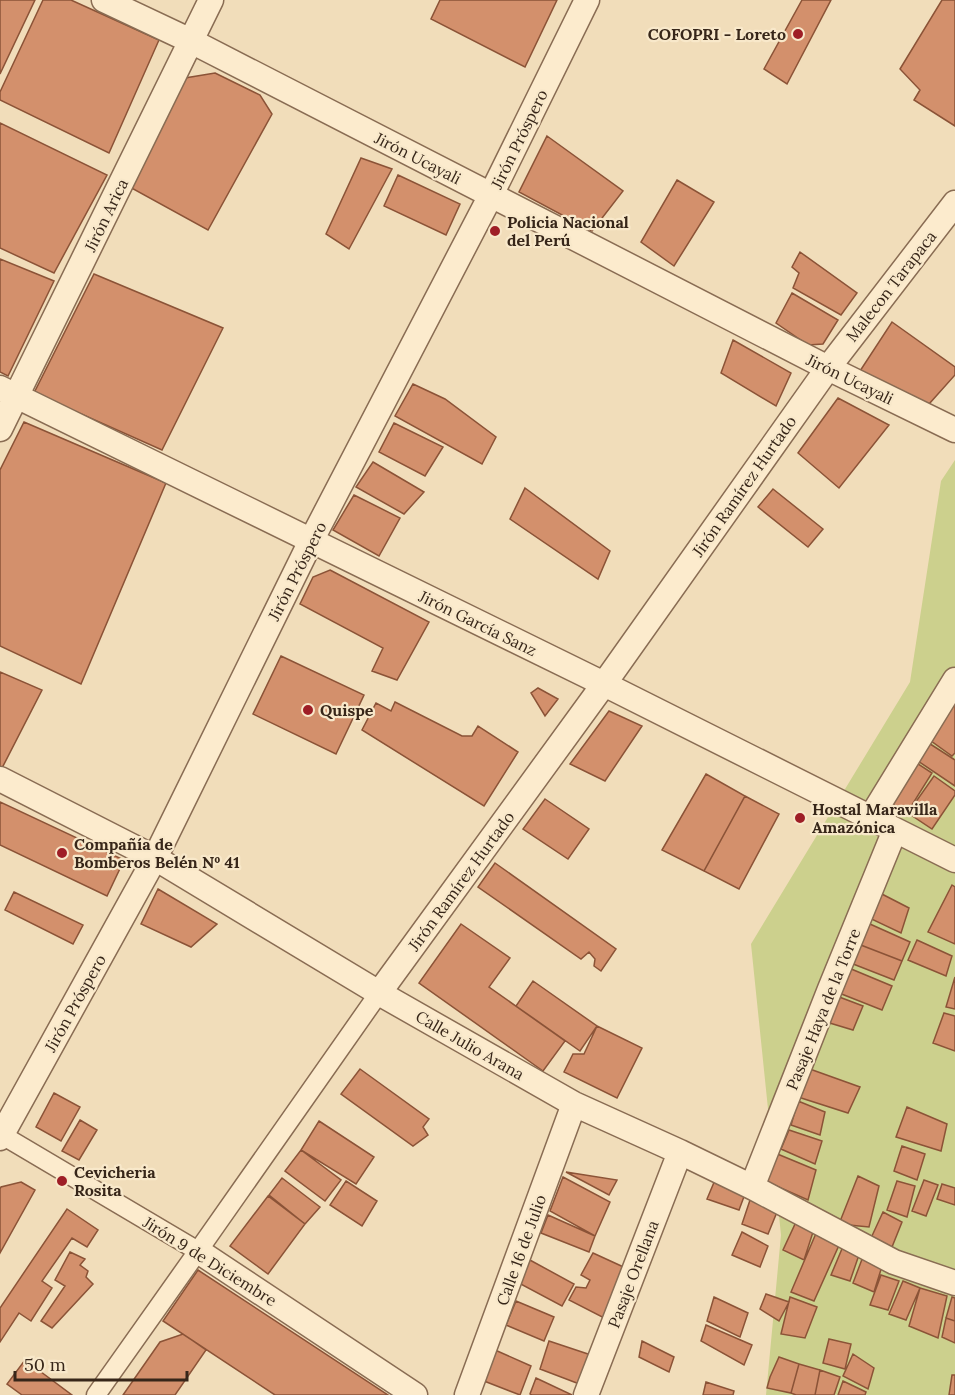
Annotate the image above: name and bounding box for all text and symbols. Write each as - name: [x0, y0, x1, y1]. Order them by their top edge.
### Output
- place label: COFOPRI - Loreto: [648, 24, 786, 44]
- marker: COFOPRI - Loreto: [791, 27, 805, 41]
- street label: Jirón Próspero: [486, 86, 552, 193]
- street label: Jirón Ucayali: [371, 127, 465, 188]
- street label: Jirón Arica: [79, 175, 132, 256]
- place label: Policia Nacional del Perú: [507, 212, 629, 250]
- marker: Policia Nacional del Perú: [488, 224, 502, 238]
- street label: Malecon Tarapaca: [841, 227, 941, 345]
- street label: Jirón Ucayali: [802, 349, 897, 409]
- street label: Jirón Ramírez Hurtado: [687, 412, 800, 561]
- street label: Jirón Próspero: [263, 518, 330, 625]
- street label: Jirón García Sanz: [415, 585, 540, 660]
- place label: Quispe: [320, 700, 374, 720]
- marker: Quispe: [301, 703, 315, 717]
- place label: Hostal Maravilla Amazónica: [812, 799, 938, 837]
- street label: Jirón Ramírez Hurtado: [403, 807, 518, 956]
- marker: Hostal Maravilla Amazónica: [793, 811, 807, 825]
- place label: Compañía de Bomberos Belén Nº 41: [74, 834, 240, 872]
- marker: Compañía de Bomberos Belén Nº 41: [55, 846, 69, 860]
- street label: Pasaje Haya de la Torre: [781, 925, 865, 1093]
- street label: Jirón Próspero: [40, 951, 110, 1056]
- street label: Calle Julio Arana: [412, 1006, 528, 1084]
- place label: Cevicheria Rosita: [74, 1162, 156, 1200]
- marker: Cevicheria Rosita: [55, 1174, 69, 1188]
- street label: Calle 16 de Julio: [492, 1192, 550, 1308]
- street label: Jirón 9 de Diciembre: [139, 1211, 281, 1310]
- street label: Pasaje Orellana: [603, 1217, 663, 1331]
- scale bar: [15, 1344, 188, 1382]
- text: 50 m: [24, 1353, 66, 1376]

